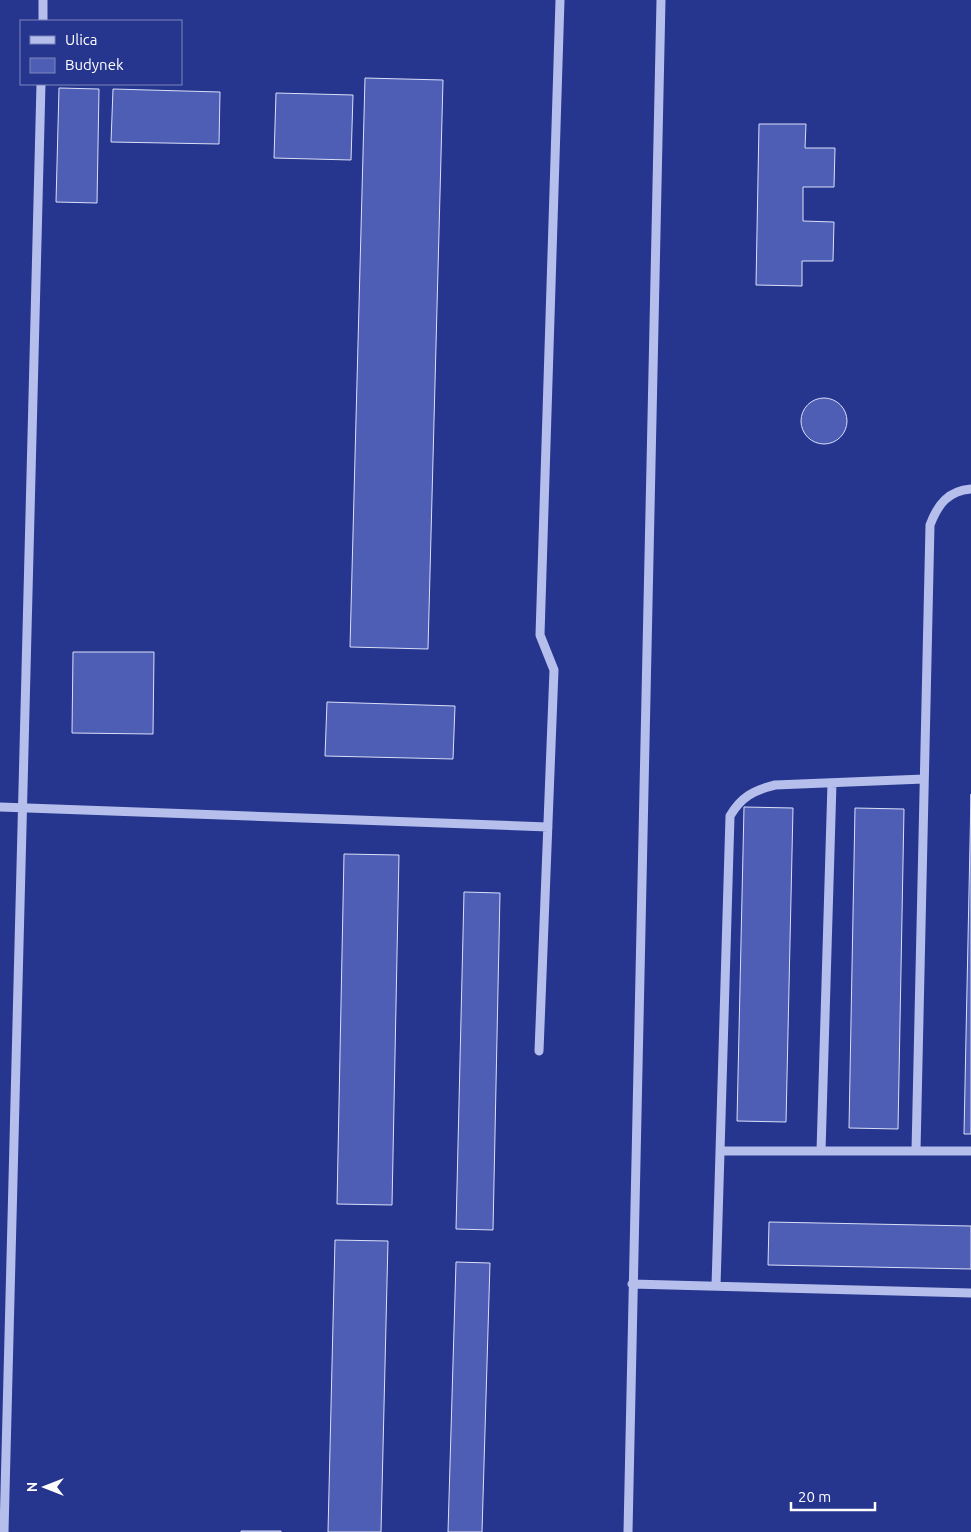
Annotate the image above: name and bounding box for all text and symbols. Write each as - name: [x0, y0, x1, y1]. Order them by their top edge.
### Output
- legend: [20, 20, 182, 85]
- text: Ulica: [65, 31, 97, 48]
- text: Budynek: [65, 56, 124, 73]
- north arrow: [20, 1462, 70, 1512]
- scale bar: [791, 1480, 875, 1512]
- text: N: [24, 1482, 40, 1492]
- text: 20 m: [798, 1488, 831, 1505]

